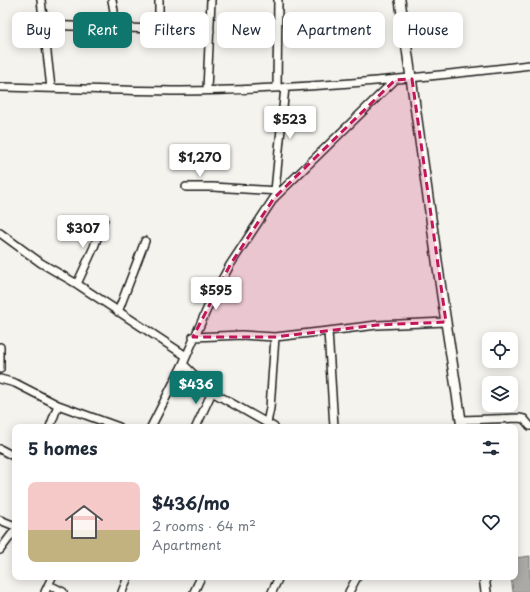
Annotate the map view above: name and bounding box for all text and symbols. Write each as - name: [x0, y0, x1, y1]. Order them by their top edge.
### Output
- chip: Buy: [12, 12, 65, 48]
- chip: Rent: [73, 12, 132, 48]
- chip: Filters: [140, 12, 209, 48]
- chip: New: [217, 12, 275, 48]
- chip: Apartment: [283, 12, 385, 48]
- chip: House: [393, 12, 463, 48]
- pin: $523: [266, 106, 314, 140]
- text: $523: [273, 109, 307, 128]
- pin: $1,270: [167, 144, 233, 178]
- text: $1,270: [178, 147, 222, 166]
- pin: $307: [59, 215, 107, 249]
- text: $307: [66, 218, 100, 237]
- pin: $595: [192, 277, 240, 311]
- text: $595: [200, 280, 232, 299]
- map controls: [482, 332, 518, 412]
- button: locate: [482, 332, 518, 368]
- pin: $436: [172, 371, 220, 405]
- text: $436: [179, 374, 213, 393]
- button: layers: [482, 376, 518, 412]
- text: 5 homes: [28, 435, 98, 461]
- icon: filters: [480, 437, 502, 459]
- text: $436/mo: [152, 490, 230, 516]
- icon: home: [60, 498, 108, 546]
- icon: heart: [480, 511, 502, 533]
- text: 2 rooms · 64 m²: [152, 516, 256, 535]
- text: Apartment: [152, 535, 221, 554]

